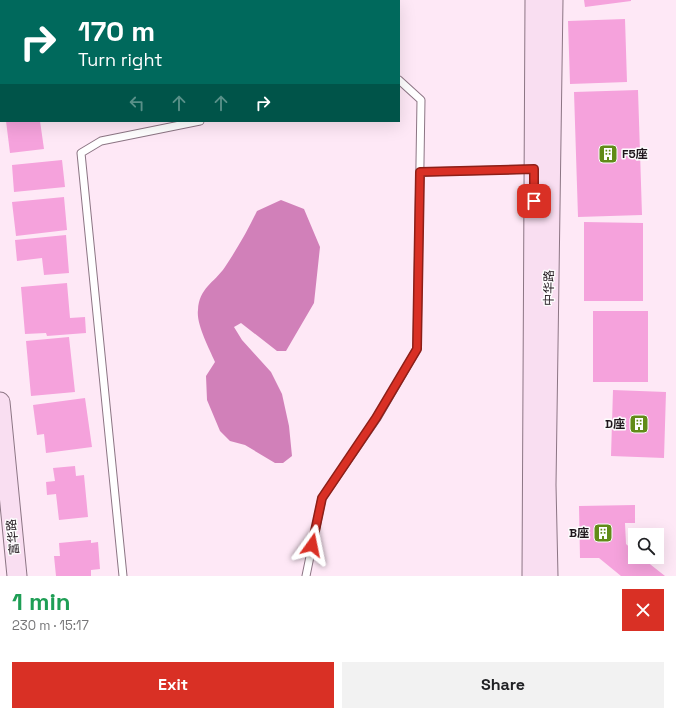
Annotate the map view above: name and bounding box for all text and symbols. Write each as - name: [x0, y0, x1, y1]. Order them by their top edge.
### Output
- text: 170 m: [78, 13, 155, 49]
- icon: right: [12, 16, 64, 68]
- text: Turn right: [78, 48, 162, 71]
- icon: left: [126, 92, 148, 114]
- icon: ahead: [168, 92, 190, 114]
- icon: ahead: [210, 92, 232, 114]
- icon: right: [252, 92, 274, 114]
- building icon: F5座: [597, 143, 619, 165]
- place label: F5座: [622, 146, 648, 162]
- pin: [517, 184, 551, 218]
- icon: arrive: [523, 190, 545, 212]
- street label: 中华路: [541, 270, 557, 306]
- building icon: D座: [628, 413, 650, 435]
- place label: D座: [605, 416, 625, 432]
- street label: 富华路: [3, 518, 23, 556]
- building icon: B座: [592, 522, 614, 544]
- position arrow: [291, 524, 333, 566]
- place label: B座: [569, 525, 589, 541]
- map controls: [628, 528, 664, 564]
- button: search: [628, 528, 664, 564]
- text: 1 min: [12, 586, 71, 617]
- button: close: [622, 589, 664, 631]
- text: 230 m · 15:17: [12, 617, 89, 634]
- button: Exit: [12, 662, 334, 708]
- button: Share: [342, 662, 664, 708]

